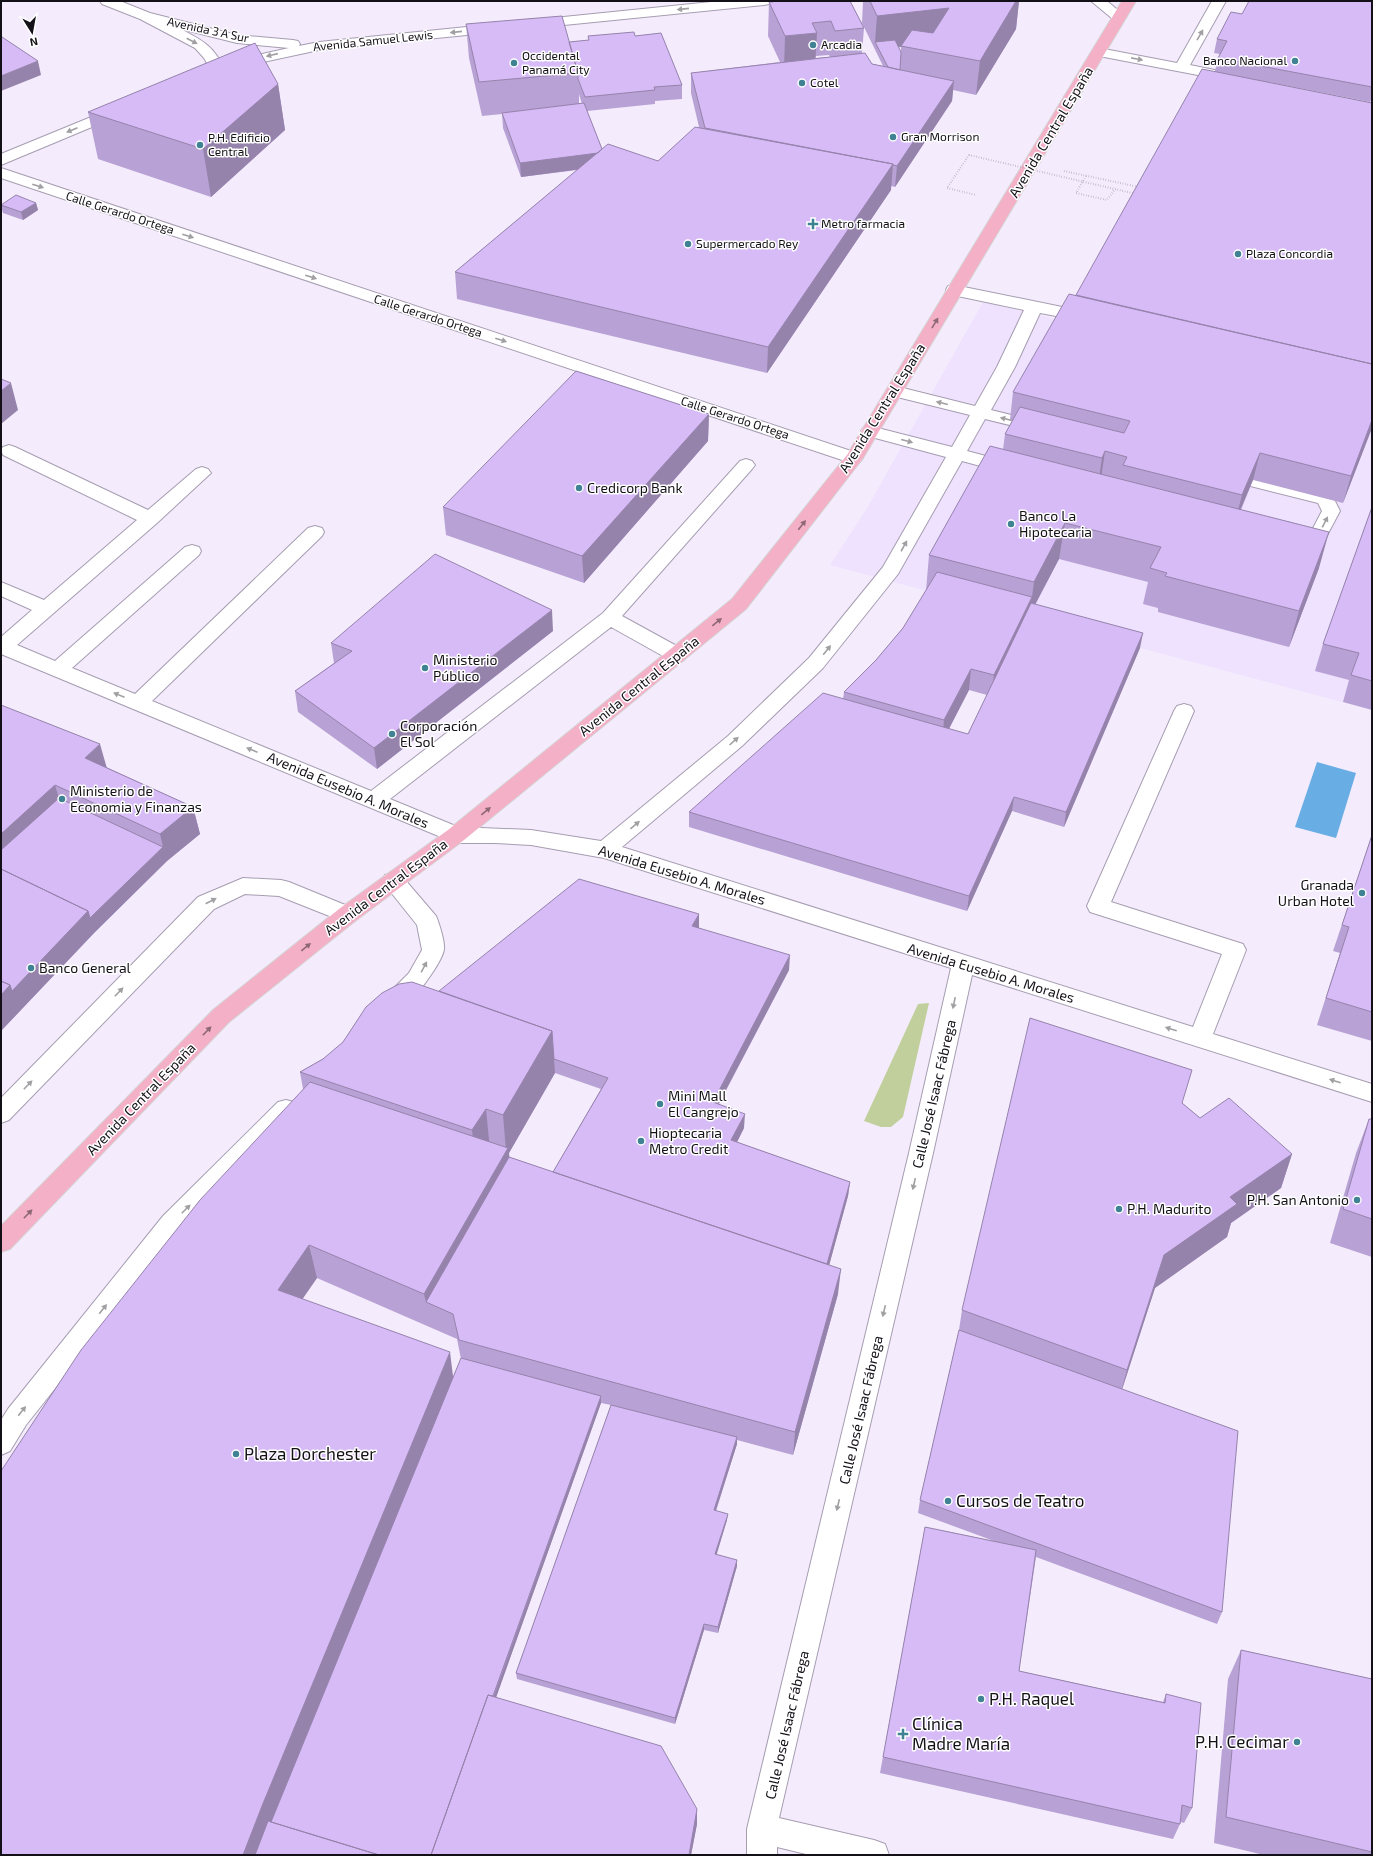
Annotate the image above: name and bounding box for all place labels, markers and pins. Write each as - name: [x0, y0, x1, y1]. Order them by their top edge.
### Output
- place label: Arcadia: [821, 37, 862, 51]
- marker: Arcadia: [808, 40, 818, 50]
- place label: Occidental Panamá City: [522, 48, 590, 76]
- place label: Banco Nacional: [1203, 53, 1287, 67]
- marker: Banco Nacional: [1290, 56, 1300, 66]
- marker: Occidental Panamá City: [509, 58, 519, 68]
- place label: Cotel: [810, 75, 839, 89]
- marker: Cotel: [797, 78, 807, 88]
- place label: Gran Morrison: [901, 129, 979, 143]
- place label: P.H. Edificio Central: [208, 130, 270, 158]
- marker: Gran Morrison: [888, 132, 898, 142]
- marker: P.H. Edificio Central: [195, 140, 205, 150]
- place label: Metro farmacia: [821, 216, 905, 230]
- marker: Metro farmacia: [808, 219, 818, 229]
- place label: Supermercado Rey: [696, 236, 799, 250]
- marker: Supermercado Rey: [683, 239, 693, 249]
- place label: Plaza Concordia: [1246, 246, 1333, 260]
- marker: Plaza Concordia: [1233, 249, 1243, 259]
- place label: Credicorp Bank: [587, 479, 683, 496]
- marker: Credicorp Bank: [574, 483, 584, 493]
- place label: Banco La Hipotecaria: [1019, 507, 1092, 540]
- marker: Banco La Hipotecaria: [1006, 519, 1016, 529]
- place label: Ministerio Público: [433, 651, 497, 684]
- marker: Ministerio Público: [420, 663, 430, 673]
- place label: Corporación El Sol: [400, 717, 477, 750]
- marker: Corporación El Sol: [387, 729, 397, 739]
- place label: Ministerio de Economia y Finanzas: [70, 782, 202, 815]
- marker: Ministerio de Economia y Finanzas: [57, 794, 67, 804]
- place label: Granada Urban Hotel: [1278, 876, 1355, 909]
- marker: Granada Urban Hotel: [1357, 888, 1367, 898]
- place label: Banco General: [39, 959, 132, 976]
- marker: Banco General: [26, 963, 36, 973]
- place label: Mini Mall El Cangrejo: [668, 1087, 739, 1120]
- marker: Mini Mall El Cangrejo: [655, 1099, 665, 1109]
- place label: Hioptecaria Metro Credit: [649, 1124, 728, 1157]
- marker: Hioptecaria Metro Credit: [636, 1136, 646, 1146]
- place label: P.H. San Antonio: [1247, 1191, 1349, 1208]
- marker: P.H. San Antonio: [1352, 1195, 1362, 1205]
- place label: P.H. Madurito: [1127, 1200, 1211, 1217]
- marker: P.H. Madurito: [1114, 1204, 1124, 1214]
- place label: Plaza Dorchester: [244, 1443, 376, 1463]
- marker: Plaza Dorchester: [231, 1449, 241, 1459]
- place label: Cursos de Teatro: [956, 1490, 1084, 1510]
- marker: Cursos de Teatro: [943, 1496, 953, 1506]
- place label: P.H. Raquel: [989, 1688, 1074, 1709]
- marker: P.H. Raquel: [976, 1694, 986, 1704]
- place label: Clínica Madre María: [912, 1713, 1010, 1753]
- marker: Clínica Madre María: [897, 1728, 909, 1740]
- place label: P.H. Cecimar: [1195, 1731, 1289, 1751]
- marker: P.H. Cecimar: [1292, 1737, 1302, 1747]

